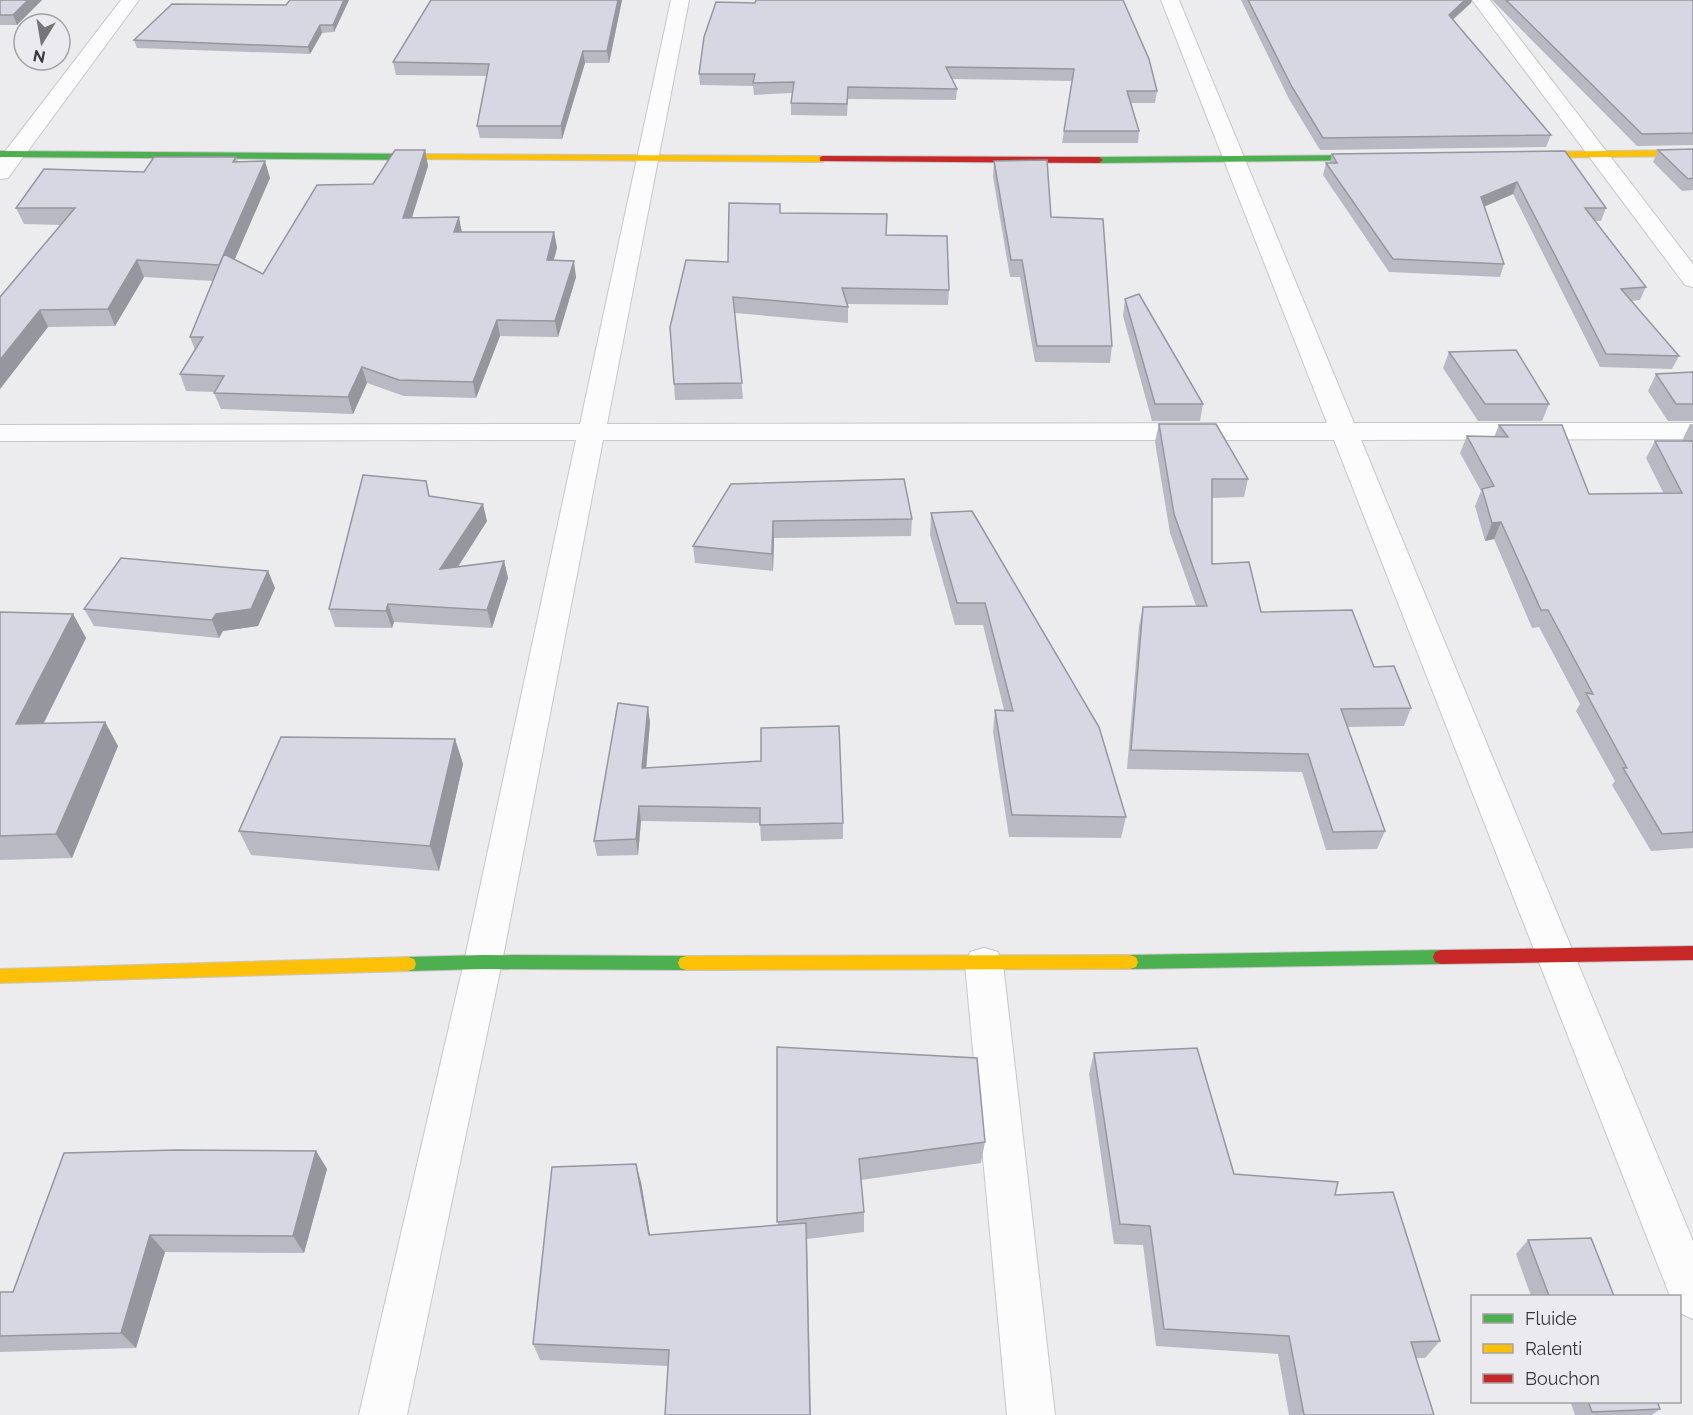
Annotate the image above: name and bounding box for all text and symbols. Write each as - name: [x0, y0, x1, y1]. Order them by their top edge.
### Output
- north arrow: [12, 12, 72, 72]
- text: N: [31, 46, 47, 67]
- legend: [1471, 1295, 1681, 1403]
- text: Fluide: [1525, 1308, 1577, 1329]
- text: Ralenti: [1525, 1338, 1582, 1359]
- text: Bouchon: [1525, 1368, 1600, 1389]

